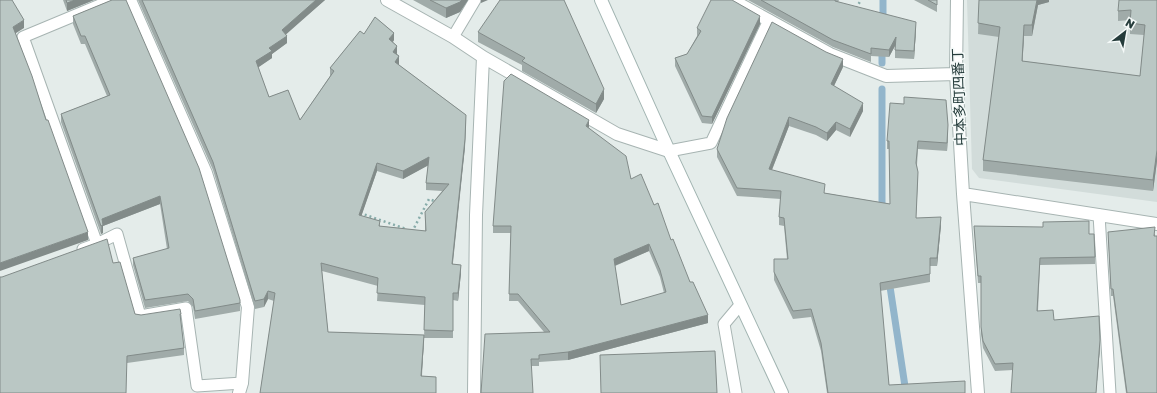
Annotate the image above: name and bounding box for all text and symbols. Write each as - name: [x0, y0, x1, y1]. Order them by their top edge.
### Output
- north arrow: [1105, 12, 1145, 52]
- text: N: [1123, 15, 1137, 31]
- street label: 中本多町四番丁: [948, 48, 969, 146]

